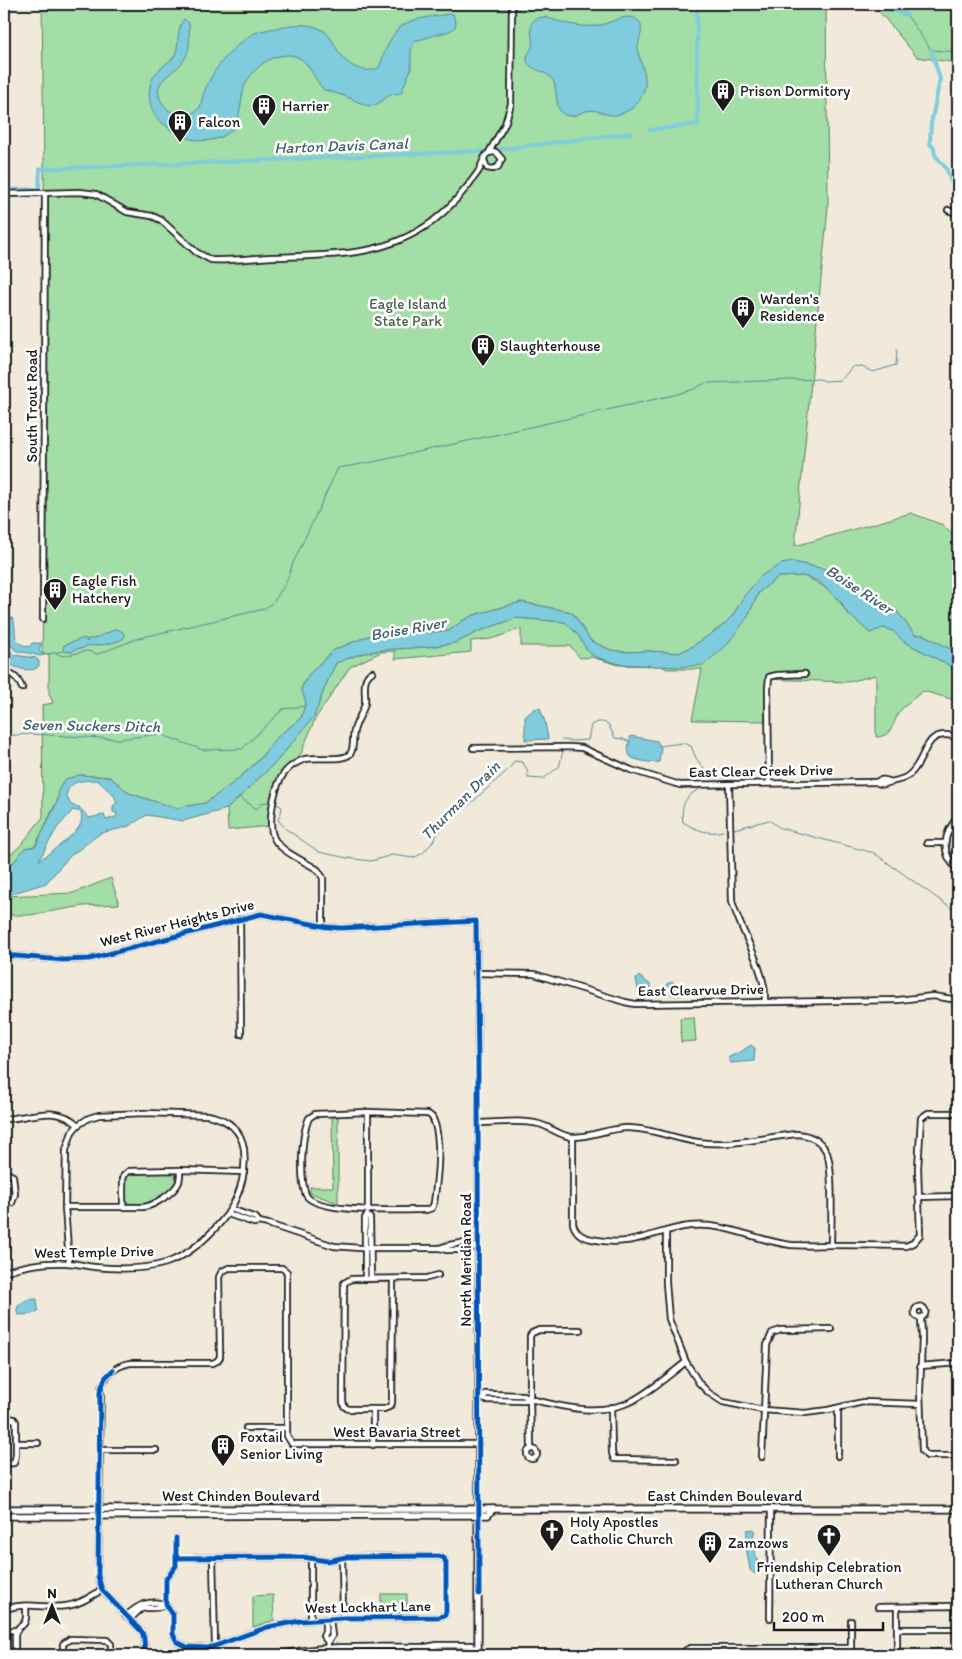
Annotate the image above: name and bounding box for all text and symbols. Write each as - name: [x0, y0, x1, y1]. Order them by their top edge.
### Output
- building icon: Prison Dormitory: [710, 78, 736, 112]
- place label: Prison Dormitory: [740, 82, 850, 100]
- building icon: Harrier: [251, 93, 277, 127]
- place label: Harrier: [282, 97, 329, 115]
- building icon: Falcon: [167, 109, 193, 143]
- place label: Falcon: [198, 113, 241, 131]
- water label: Harton Davis Canal: [274, 134, 410, 157]
- place label: Warden's Residence: [760, 290, 825, 325]
- park label: Eagle Island State Park: [369, 295, 447, 330]
- building icon: Warden's Residence: [730, 295, 756, 329]
- building icon: Slaughterhouse: [470, 333, 496, 367]
- place label: Slaughterhouse: [500, 337, 601, 355]
- street label: South Trout Road: [23, 350, 41, 462]
- water label: Boise River: [823, 561, 898, 619]
- place label: Eagle Fish Hatchery: [72, 572, 137, 607]
- building icon: Eagle Fish Hatchery: [42, 577, 68, 611]
- water label: Boise River: [369, 612, 449, 644]
- water label: Seven Suckers Ditch: [22, 715, 161, 736]
- water label: Thurman Drain: [417, 756, 505, 844]
- street label: East Clear Creek Drive: [689, 761, 833, 781]
- street label: West River Heights Drive: [98, 895, 256, 951]
- street label: East Clearvue Drive: [638, 980, 764, 1000]
- street label: North Meridian Road: [457, 1192, 475, 1327]
- street label: West Temple Drive: [34, 1242, 154, 1262]
- street label: West Bavaria Street: [333, 1423, 461, 1441]
- place label: Foxtail Senior Living: [240, 1428, 323, 1463]
- building icon: Foxtail Senior Living: [210, 1433, 236, 1467]
- street label: West Chinden Boulevard: [162, 1487, 321, 1505]
- street label: East Chinden Boulevard: [648, 1487, 803, 1505]
- place label: Holy Apostles Catholic Church: [570, 1513, 673, 1548]
- church icon: Holy Apostles Catholic Church: [539, 1518, 565, 1552]
- church icon: Friendship Celebration Lutheran Church: [816, 1523, 842, 1557]
- building icon: Zamzows: [697, 1530, 723, 1564]
- place label: Zamzows: [728, 1534, 789, 1552]
- place label: Friendship Celebration Lutheran Church: [757, 1558, 901, 1593]
- north arrow: [28, 1582, 78, 1632]
- text: N: [47, 1585, 57, 1602]
- street label: West Lockhart Lane: [305, 1597, 431, 1617]
- scale bar: [774, 1599, 883, 1631]
- text: 200 m: [782, 1608, 825, 1626]

